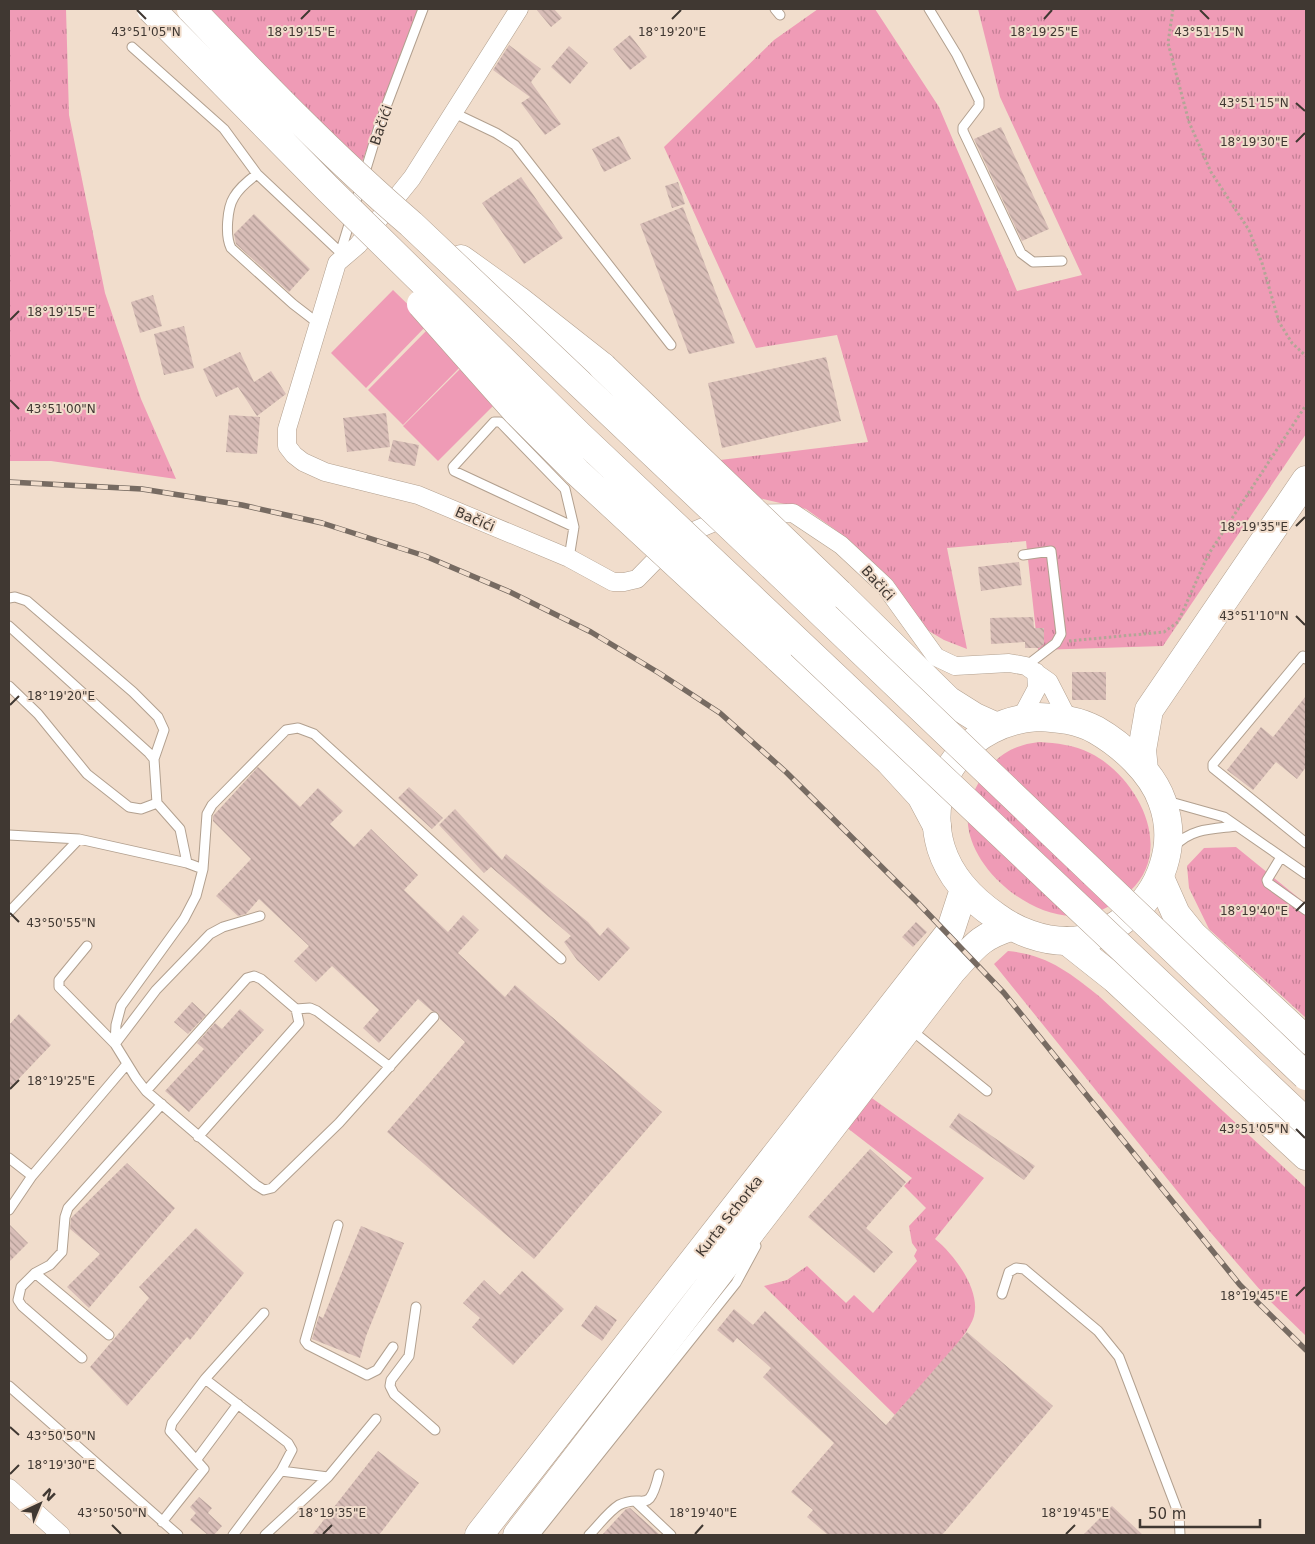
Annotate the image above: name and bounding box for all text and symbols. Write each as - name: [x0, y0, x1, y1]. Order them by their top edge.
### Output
- text: 43°51'05"N: [111, 25, 181, 39]
- text: 18°19'15"E: [267, 25, 335, 39]
- text: 18°19'20"E: [638, 25, 706, 39]
- text: 18°19'25"E: [1010, 25, 1078, 39]
- text: 43°51'15"N: [1174, 25, 1244, 39]
- text: 43°51'15"N: [1219, 96, 1289, 110]
- street label: Bačići: [367, 103, 395, 147]
- text: 18°19'30"E: [1220, 135, 1288, 149]
- text: 18°19'15"E: [27, 305, 95, 319]
- text: 43°51'00"N: [26, 402, 96, 416]
- street label: Bačići: [453, 504, 497, 534]
- text: 18°19'35"E: [1220, 520, 1288, 534]
- street label: Bačići: [858, 562, 898, 604]
- text: 43°51'10"N: [1219, 609, 1289, 623]
- text: 18°19'20"E: [27, 689, 95, 703]
- text: 18°19'40"E: [1220, 904, 1288, 918]
- text: 43°50'55"N: [26, 916, 96, 930]
- text: 18°19'25"E: [27, 1074, 95, 1088]
- text: 43°51'05"N: [1219, 1122, 1289, 1136]
- street label: Kurta Schorka: [693, 1173, 765, 1259]
- text: 18°19'45"E: [1220, 1289, 1288, 1303]
- text: 43°50'50"N: [26, 1429, 96, 1443]
- text: 18°19'30"E: [27, 1458, 95, 1472]
- north arrow: [15, 1479, 65, 1529]
- text: N: [39, 1485, 59, 1504]
- scale bar: [1140, 1496, 1260, 1528]
- text: 50 m: [1148, 1505, 1186, 1523]
- text: 43°50'50"N: [77, 1506, 147, 1520]
- text: 18°19'35"E: [298, 1506, 366, 1520]
- text: 18°19'40"E: [669, 1506, 737, 1520]
- text: 18°19'45"E: [1041, 1506, 1109, 1520]

